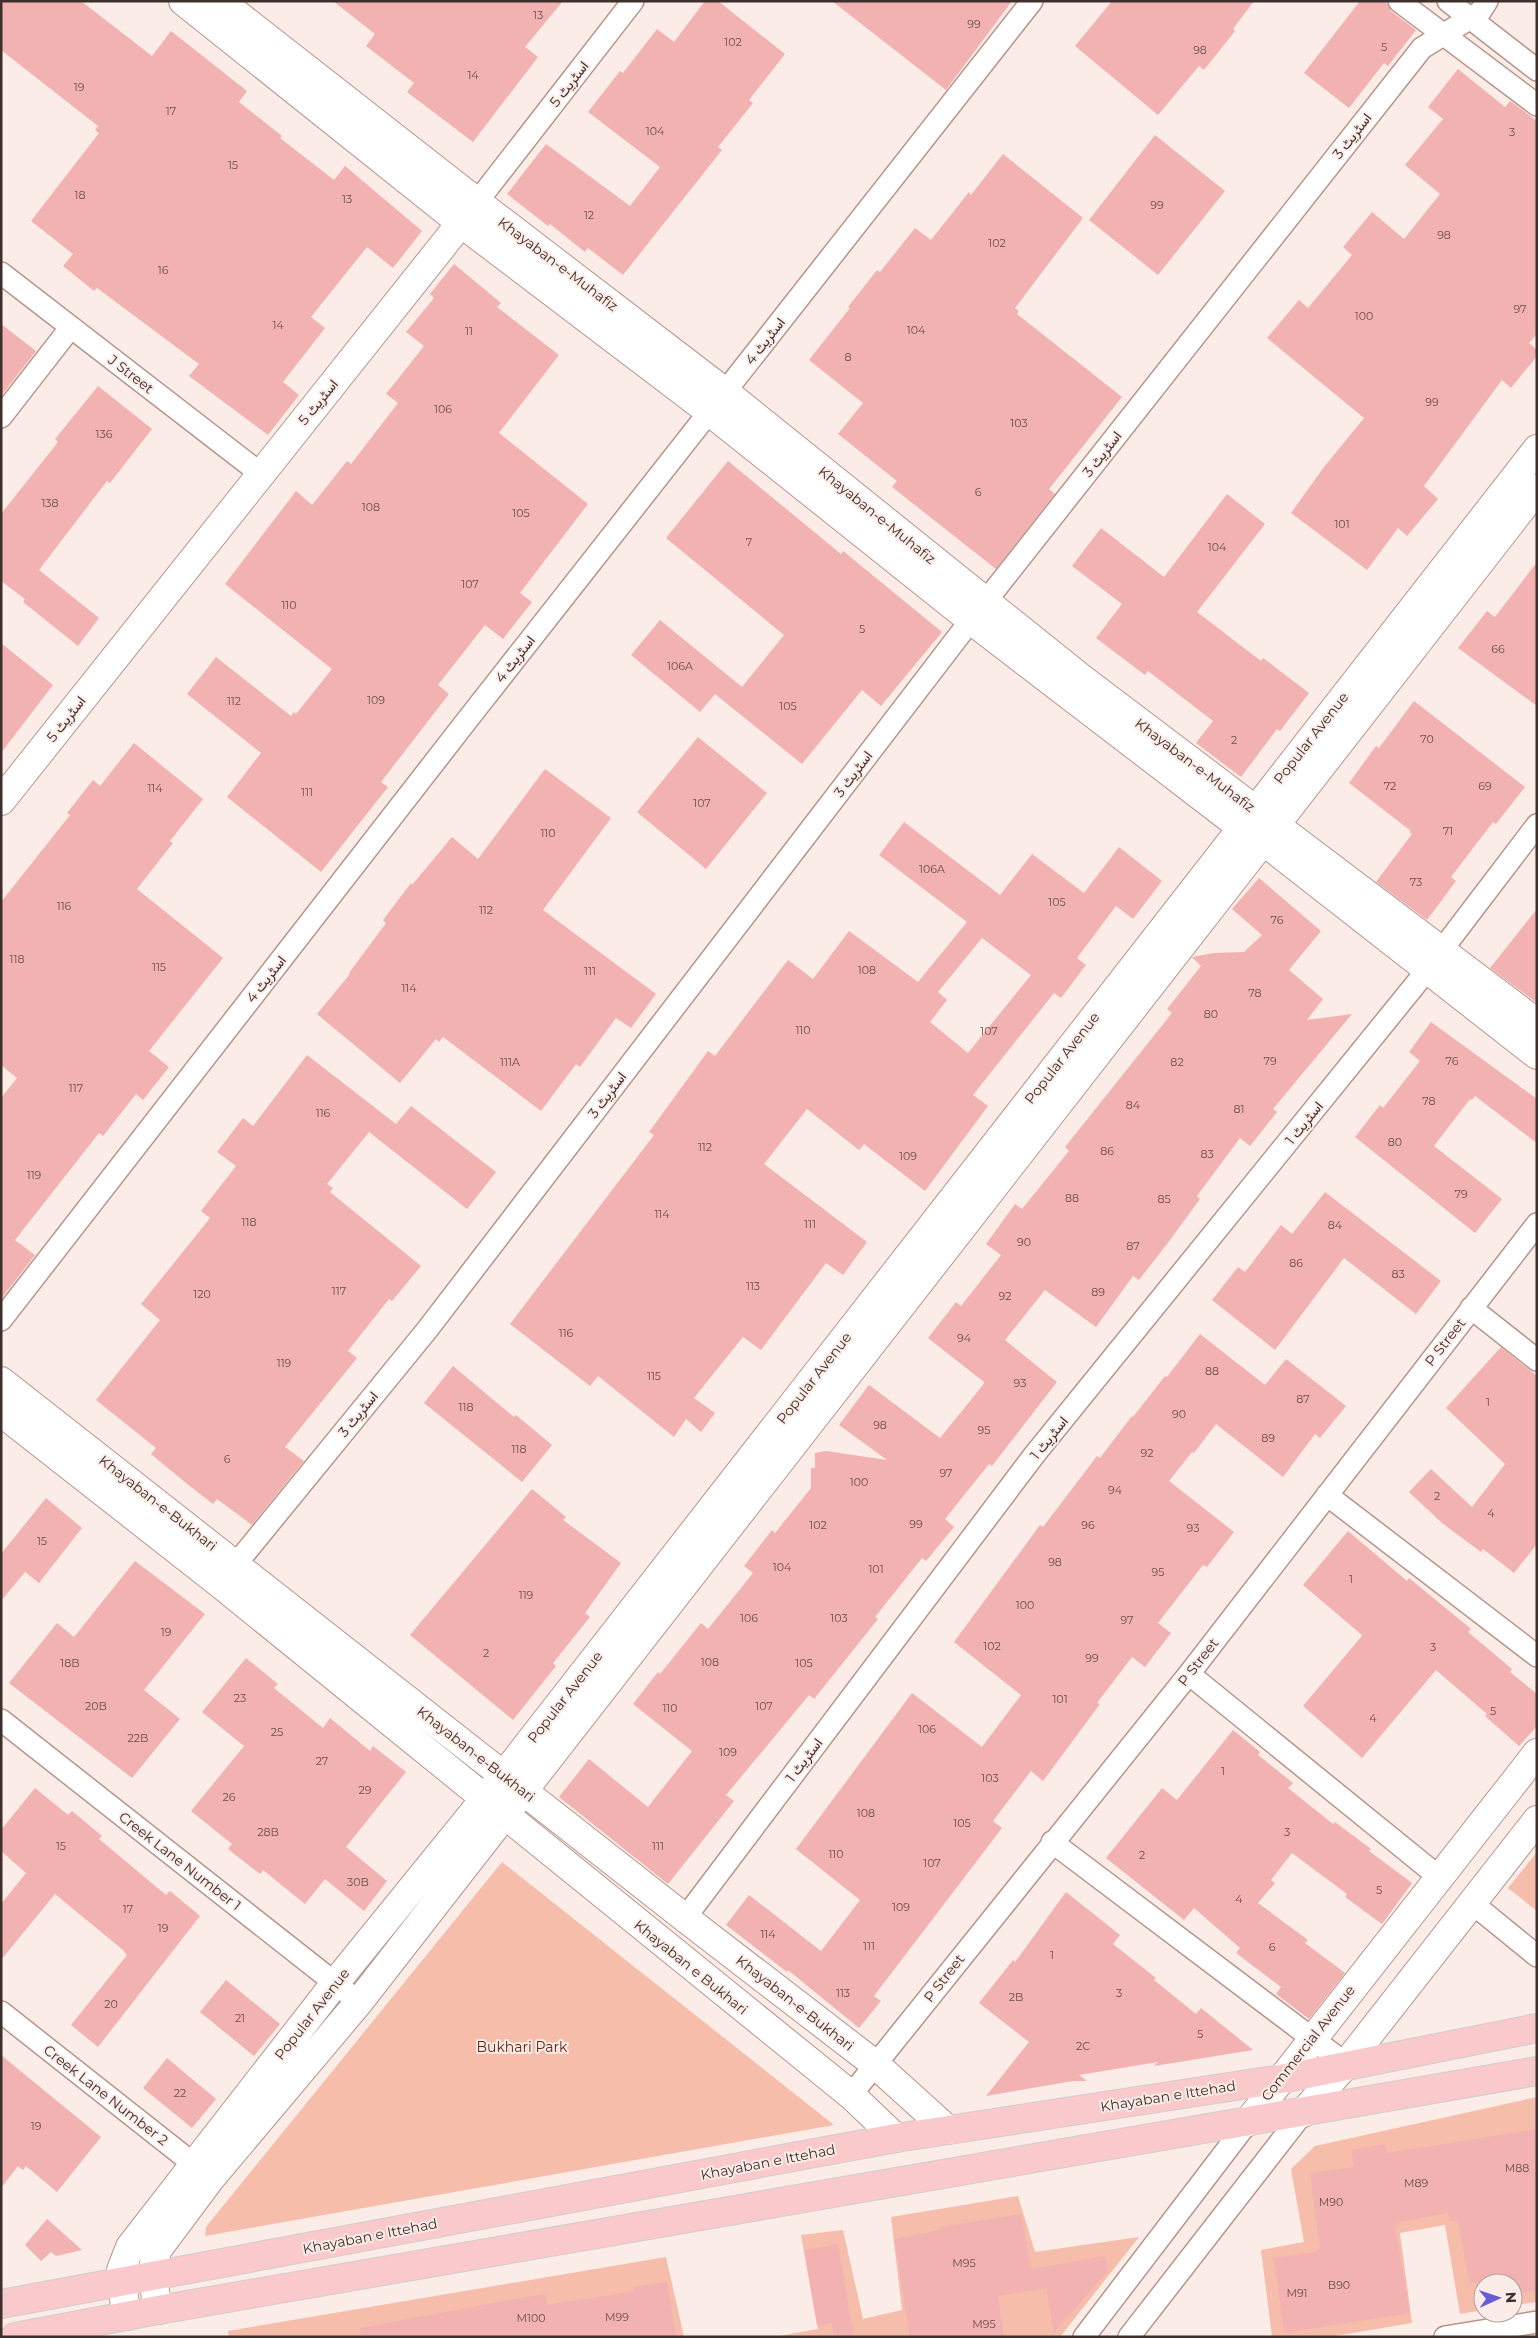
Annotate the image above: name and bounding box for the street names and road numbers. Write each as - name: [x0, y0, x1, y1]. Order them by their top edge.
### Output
- street label: اسٹریٹ 5: [545, 57, 593, 111]
- street label: اسٹریٹ 3: [1328, 109, 1376, 163]
- street label: Khayaban-e-Muhafiz: [494, 213, 622, 315]
- street label: اسٹریٹ 4: [741, 314, 789, 368]
- street label: J Street: [104, 350, 158, 398]
- street label: اسٹریٹ 5: [294, 376, 342, 428]
- street label: اسٹریٹ 3: [1078, 427, 1126, 481]
- street label: Khayaban-e-Muhafiz: [815, 462, 939, 568]
- street label: اسٹریٹ 4: [491, 632, 539, 686]
- street label: Popular Avenue: [1270, 688, 1352, 788]
- street label: اسٹریٹ 5: [42, 692, 90, 746]
- street label: Khayaban-e-Muhafiz: [1131, 714, 1259, 816]
- street label: اسٹریٹ 3: [830, 747, 876, 801]
- street label: اسٹریٹ 4: [242, 952, 290, 1006]
- street label: Popular Avenue: [1021, 1008, 1103, 1108]
- street label: اسٹریٹ 3: [584, 1068, 630, 1122]
- street label: اسٹریٹ 1: [1281, 1098, 1327, 1148]
- street label: P Street: [1421, 1314, 1470, 1370]
- street label: Popular Avenue: [773, 1328, 855, 1428]
- street label: اسٹریٹ 3: [334, 1388, 382, 1440]
- street label: اسٹریٹ 1: [1026, 1413, 1072, 1463]
- street label: Khayaban-e-Bukhari: [95, 1451, 221, 1555]
- street label: P Street: [1174, 1634, 1223, 1690]
- street label: Popular Avenue: [524, 1647, 606, 1747]
- street label: Khayaban-e-Bukhari: [413, 1702, 539, 1806]
- street label: اسٹریٹ 1: [782, 1734, 826, 1786]
- street label: Creek Lane Number 1: [115, 1808, 245, 1914]
- street label: Khayaban e Bukhari: [630, 1916, 752, 2018]
- street label: P Street: [920, 1950, 969, 2006]
- street label: Khayaban-e-Bukhari: [732, 1951, 858, 2055]
- street label: Popular Avenue: [271, 1964, 353, 2064]
- street label: Commercial Avenue: [1257, 1981, 1359, 2105]
- street label: Creek Lane Number 2: [40, 2041, 172, 2149]
- street label: Khayaban e Ittehad: [1099, 2076, 1237, 2116]
- street label: Khayaban e Ittehad: [699, 2140, 837, 2184]
- street label: Khayaban e Ittehad: [301, 2214, 439, 2258]

